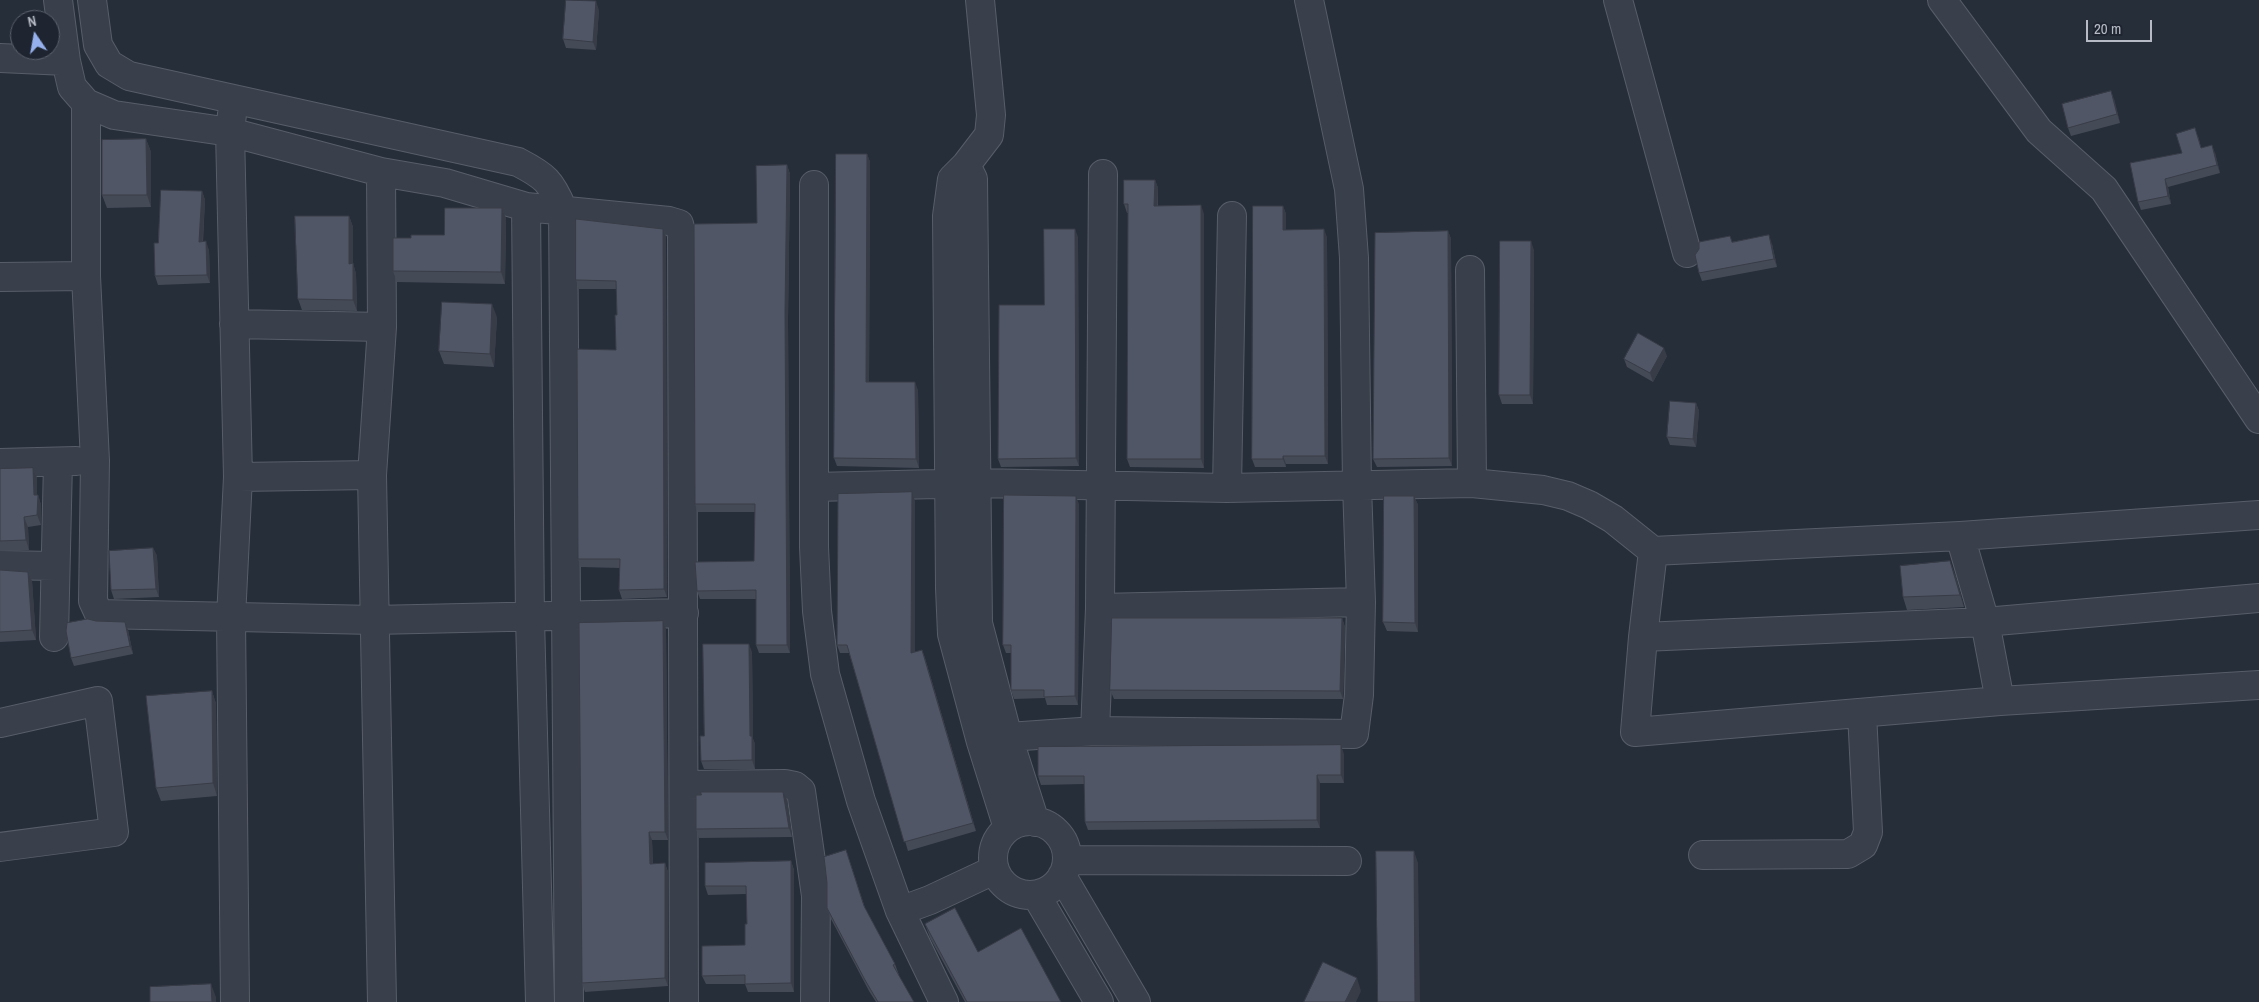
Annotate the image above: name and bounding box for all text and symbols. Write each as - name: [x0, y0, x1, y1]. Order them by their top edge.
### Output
- north arrow: [10, 10, 60, 60]
- scale bar: [2089, 10, 2155, 42]
- text: N: [26, 12, 38, 31]
- text: 20 m: [2094, 18, 2121, 39]

